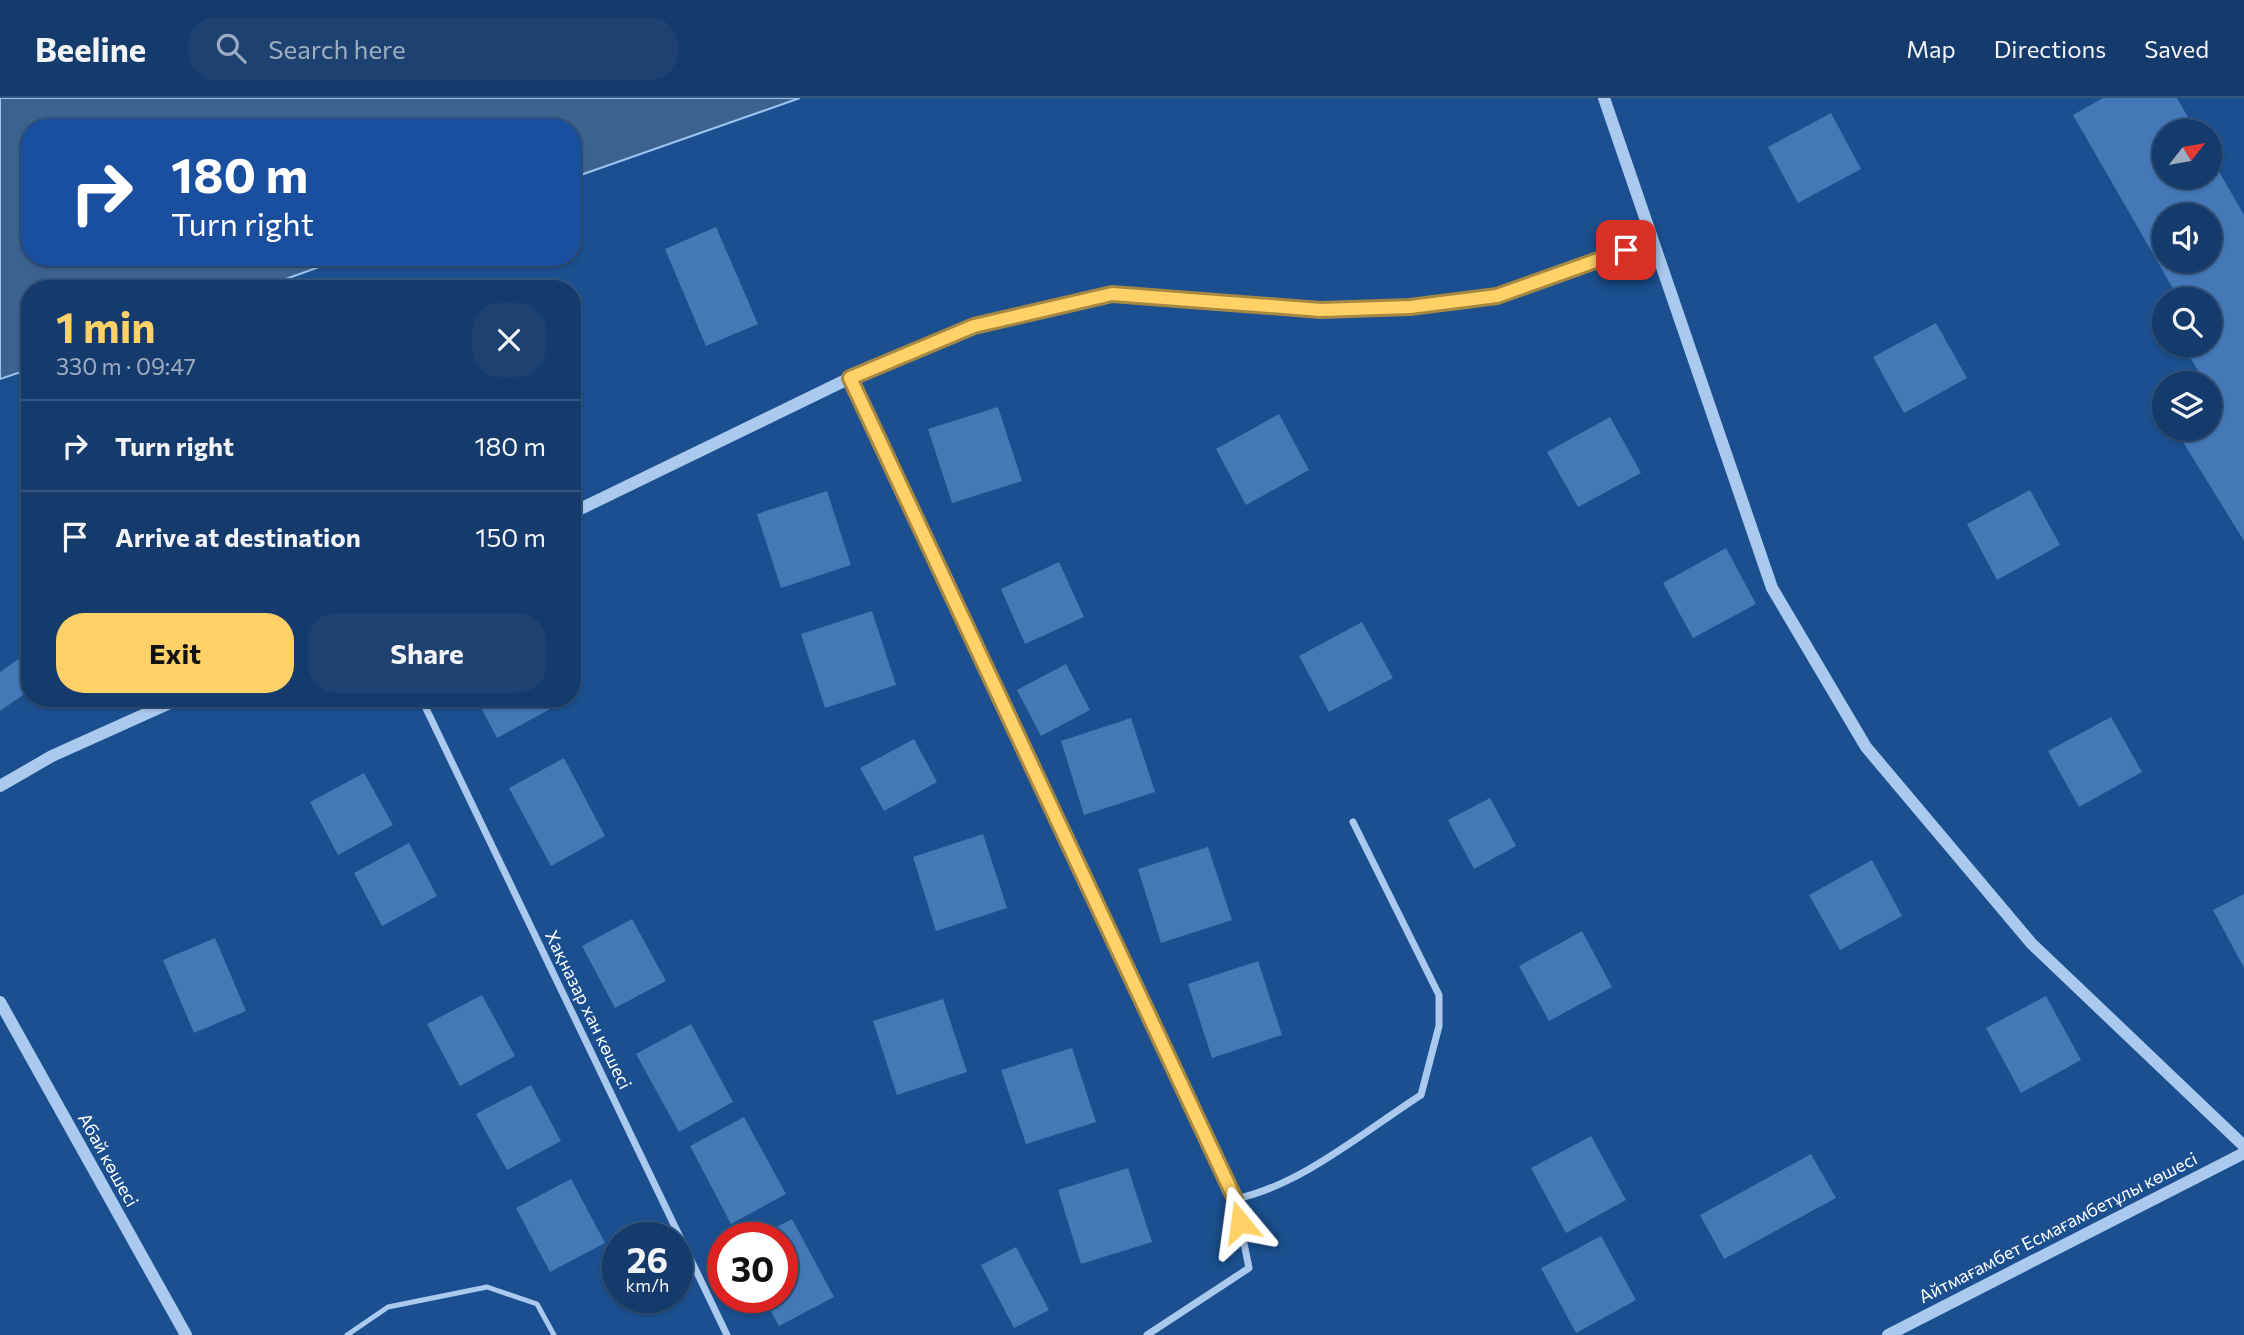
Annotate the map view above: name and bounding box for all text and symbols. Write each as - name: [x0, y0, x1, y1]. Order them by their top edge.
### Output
- search box: [188, 17, 678, 80]
- text: Beeline: [35, 28, 146, 69]
- icon: search: [212, 29, 250, 67]
- text: Search here: [268, 33, 406, 64]
- text: Map: [1906, 34, 1956, 63]
- text: Directions: [1994, 34, 2106, 63]
- text: Saved: [2144, 34, 2209, 63]
- north arrow: [2152, 119, 2222, 189]
- map controls: [2152, 119, 2222, 441]
- text: 180 m: [171, 143, 308, 203]
- icon: right: [56, 147, 147, 238]
- text: Turn right: [171, 203, 314, 243]
- button: sound: [2152, 203, 2222, 273]
- pin: [1596, 220, 1656, 280]
- icon: arrive: [1607, 231, 1645, 269]
- button: search: [2152, 287, 2222, 357]
- text: 1 min: [56, 300, 156, 352]
- button: close: [472, 303, 546, 377]
- text: 330 m · 09:47: [56, 352, 196, 380]
- button: layers: [2152, 371, 2222, 441]
- icon: right: [56, 427, 94, 465]
- text: Turn right: [115, 430, 234, 461]
- text: 180 m: [474, 430, 546, 461]
- icon: arrive: [56, 518, 94, 556]
- text: Arrive at destination: [115, 521, 361, 552]
- text: 150 m: [475, 521, 546, 552]
- button: Exit: [56, 613, 294, 693]
- button: Share: [308, 613, 546, 693]
- street label: Хақназар хан көшесі: [541, 927, 637, 1093]
- street label: Абай көшесі: [74, 1109, 144, 1210]
- street label: Айтмағамбет Есмағамбетұлы көшесі: [1914, 1147, 2201, 1307]
- position arrow: [1203, 1185, 1277, 1259]
- speed limit sign: 30: [707, 1222, 798, 1313]
- text: 26: [627, 1237, 668, 1280]
- text: km/h: [626, 1274, 669, 1296]

